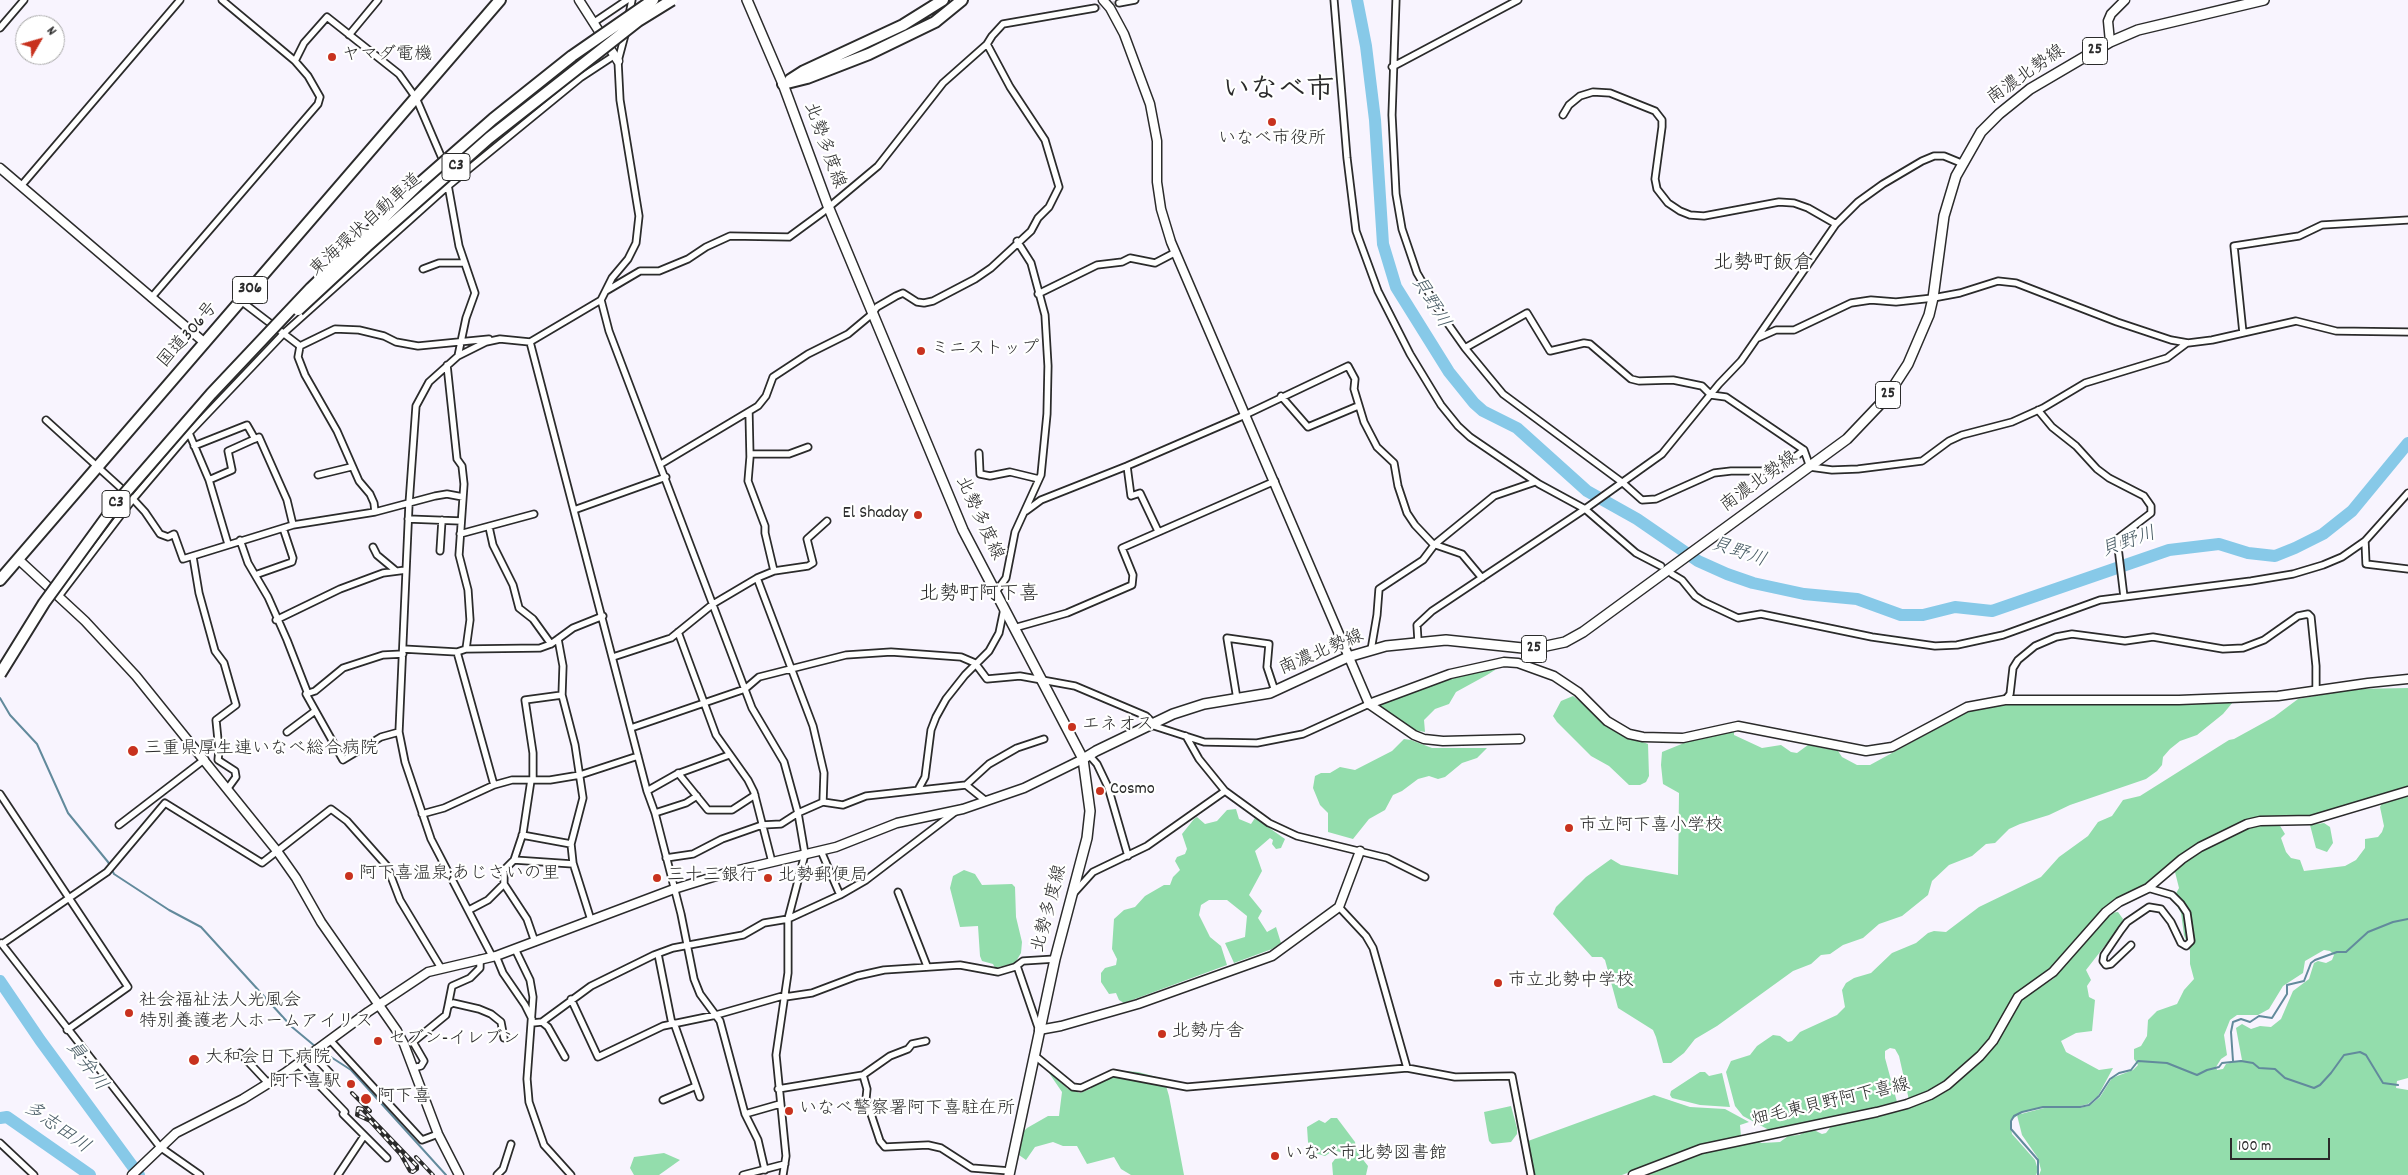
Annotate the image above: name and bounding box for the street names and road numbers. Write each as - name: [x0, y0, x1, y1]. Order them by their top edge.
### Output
- road number: 25: [2082, 37, 2108, 64]
- street label: 南濃北勢線: [1984, 41, 2070, 111]
- street label: 北勢多度線: [797, 100, 849, 192]
- road number: C3: [442, 154, 470, 180]
- street label: 東海環状自動車道: [306, 170, 428, 282]
- road number: 306: [232, 276, 268, 304]
- street label: 国道306号: [154, 298, 224, 374]
- road number: 25: [1876, 382, 1900, 408]
- street label: 南濃北勢線: [1717, 448, 1803, 518]
- street label: 北勢多度線: [949, 474, 1007, 564]
- road number: C3: [102, 490, 130, 518]
- street label: 南濃北勢線: [1276, 626, 1368, 682]
- road number: 25: [1522, 636, 1546, 662]
- street label: 北勢多度線: [1029, 863, 1073, 955]
- street label: 畑毛東貝野阿下喜線: [1750, 1075, 1912, 1133]

